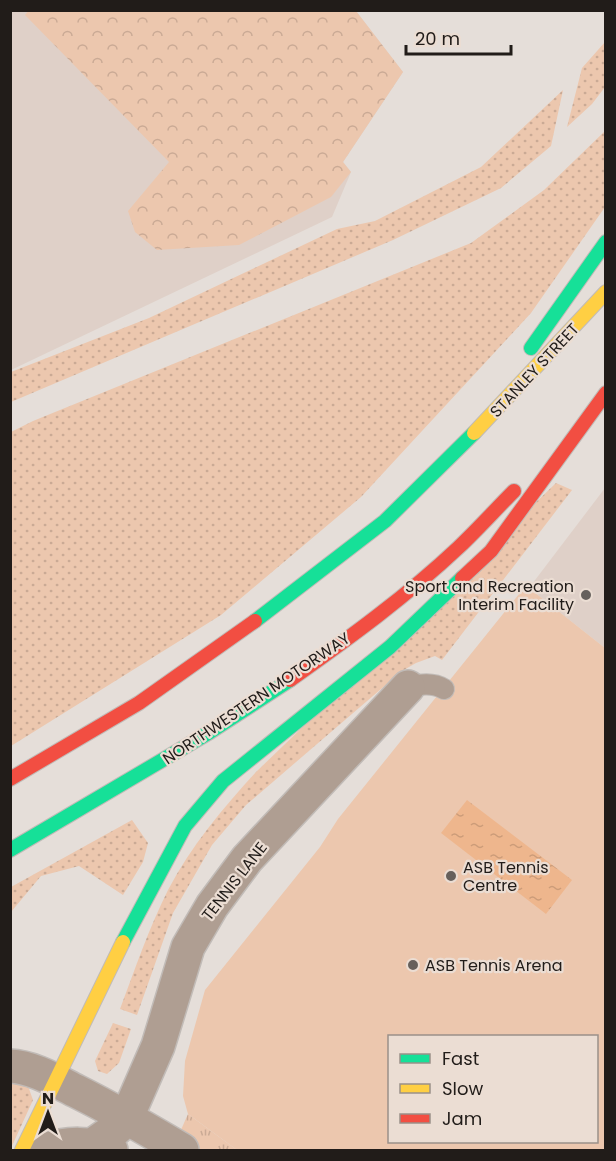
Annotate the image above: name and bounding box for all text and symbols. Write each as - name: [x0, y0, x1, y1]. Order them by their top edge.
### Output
- scale bar: [406, 18, 511, 56]
- text: 20 m: [415, 26, 460, 51]
- street label: STANLEY STREET: [484, 318, 584, 423]
- place label: Sport and Recreation Interim Facility: [405, 575, 574, 616]
- marker: Sport and Recreation Interim Facility: [579, 588, 593, 602]
- street label: NORTHWESTERN MOTORWAY: [158, 627, 355, 770]
- street label: TENNIS LANE: [196, 837, 272, 925]
- place label: ASB Tennis Centre: [463, 856, 549, 897]
- marker: ASB Tennis Centre: [444, 869, 458, 883]
- place label: ASB Tennis Arena: [425, 954, 563, 977]
- marker: ASB Tennis Arena: [406, 958, 420, 972]
- legend: [388, 1035, 598, 1143]
- text: Fast: [442, 1046, 479, 1071]
- text: Slow: [442, 1076, 484, 1101]
- north arrow: [18, 1083, 78, 1143]
- text: N: [42, 1087, 54, 1110]
- text: Jam: [442, 1106, 482, 1131]

